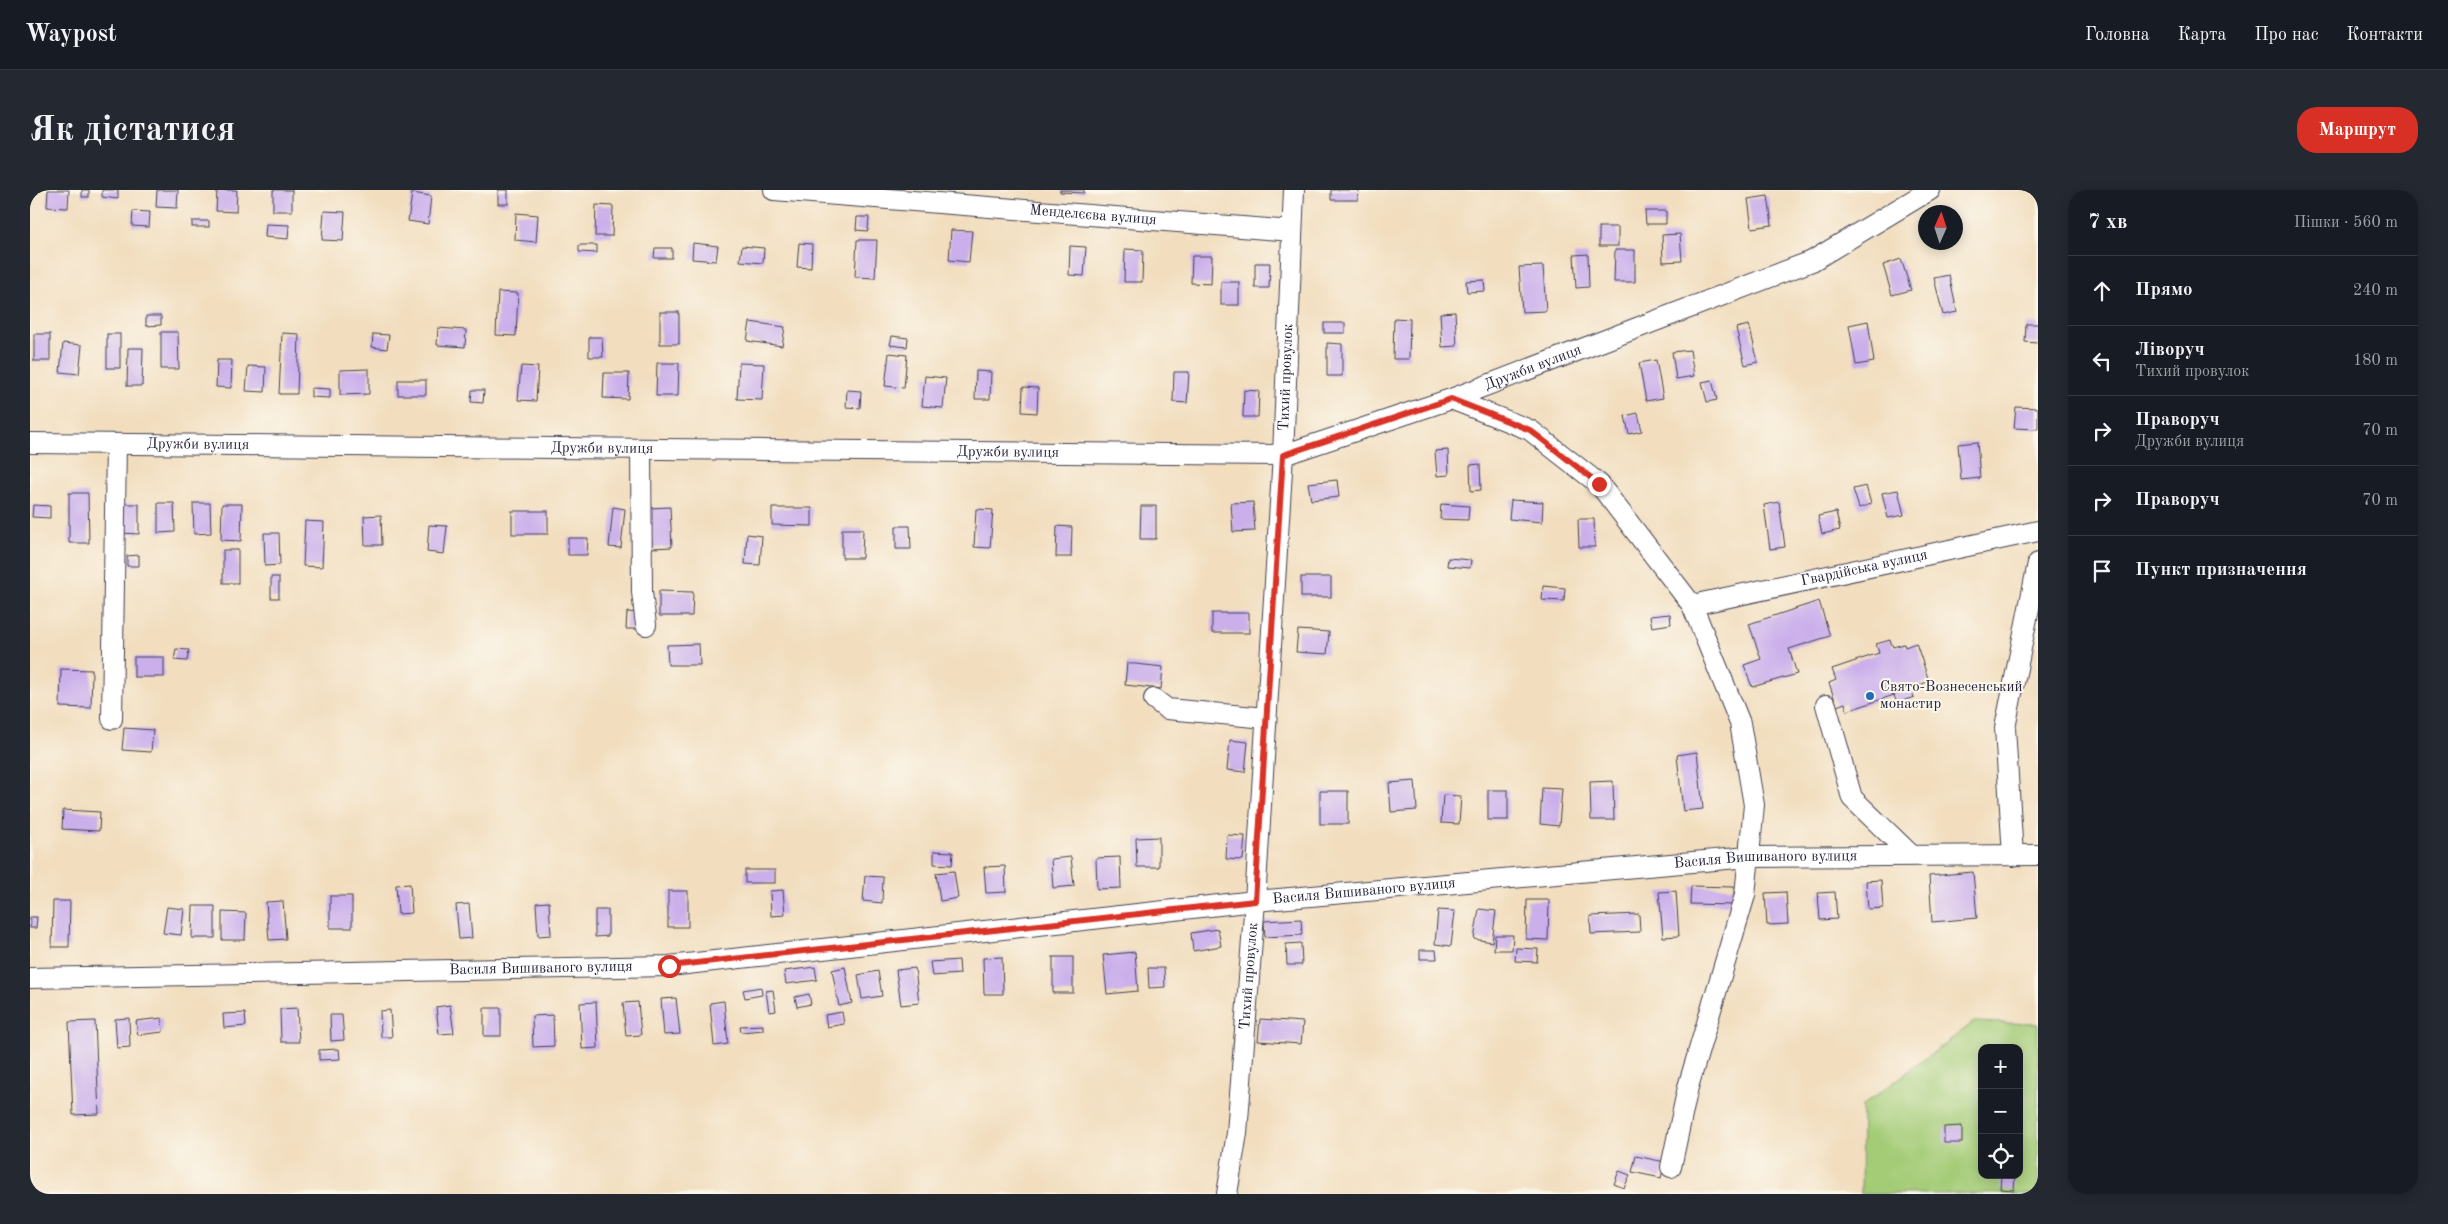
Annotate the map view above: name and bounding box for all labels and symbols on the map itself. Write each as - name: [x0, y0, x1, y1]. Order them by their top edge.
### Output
- street label: Менделєєва вулиця: [1029, 203, 1158, 228]
- north arrow: [1918, 205, 1963, 250]
- street label: Тихий провулок: [1276, 323, 1296, 431]
- street label: Дружби вулиця: [1482, 342, 1584, 393]
- street label: Дружби вулиця: [147, 437, 250, 453]
- street label: Дружби вулиця: [551, 440, 654, 456]
- street label: Дружби вулиця: [957, 444, 1059, 460]
- route end: [1588, 473, 1611, 496]
- street label: Гвардійська вулиця: [1799, 547, 1929, 589]
- place label: Cвято-Вознесенський монастир: [1880, 680, 2023, 712]
- marker: Cвято-Вознесенський монастир: [1864, 690, 1876, 702]
- street label: Василя Вишиваного вулиця: [1673, 849, 1857, 871]
- street label: Василя Вишиваного вулиця: [1272, 876, 1456, 907]
- street label: Тихий провулок: [1238, 922, 1261, 1030]
- route start: [658, 955, 681, 978]
- street label: Василя Вишиваного вулиця: [449, 959, 633, 978]

